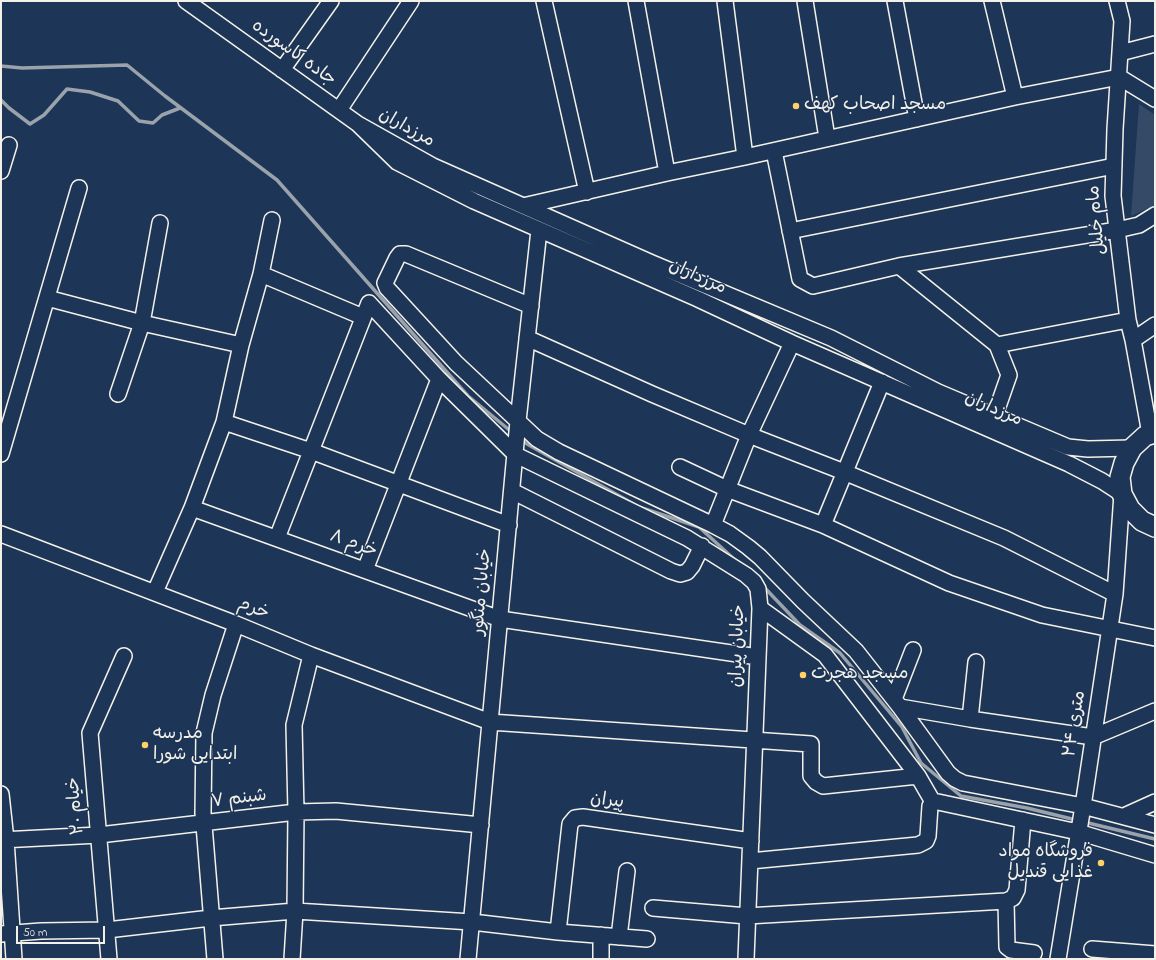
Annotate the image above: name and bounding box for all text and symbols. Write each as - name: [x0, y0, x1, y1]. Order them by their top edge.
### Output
- street label: جاده کاسورده: [246, 16, 340, 92]
- place label: مسجد اصحاب کهف: [804, 95, 946, 117]
- marker: مسجد اصحاب کهف: [791, 101, 801, 111]
- street label: مرزداران: [374, 105, 438, 153]
- street label: مام خلیل: [1084, 184, 1112, 256]
- street label: مرزداران: [665, 256, 729, 300]
- street label: مرزداران: [961, 388, 1025, 432]
- street label: خرم ۸: [326, 526, 380, 564]
- street label: خیابان منگور: [468, 548, 498, 636]
- street label: خرم: [234, 594, 272, 626]
- street label: خیابان پیران: [727, 604, 751, 688]
- place label: مسجد هجرت: [811, 664, 908, 686]
- marker: مسجد هجرت: [798, 670, 808, 680]
- street label: ۲۴ متری: [1060, 689, 1092, 759]
- place label: مدرسه ابتدایی شورا: [153, 724, 237, 766]
- marker: مدرسه ابتدایی شورا: [140, 740, 150, 750]
- street label: خیام ۲۰: [64, 776, 90, 836]
- street label: شبنم ۷: [210, 786, 268, 814]
- street label: پیران: [589, 789, 625, 815]
- place label: فروشگاه مواد غذایی قندیل: [998, 842, 1093, 884]
- marker: فروشگاه مواد غذایی قندیل: [1096, 858, 1106, 868]
- scale bar: [18, 918, 107, 944]
- text: 50 m: [23, 924, 47, 942]

